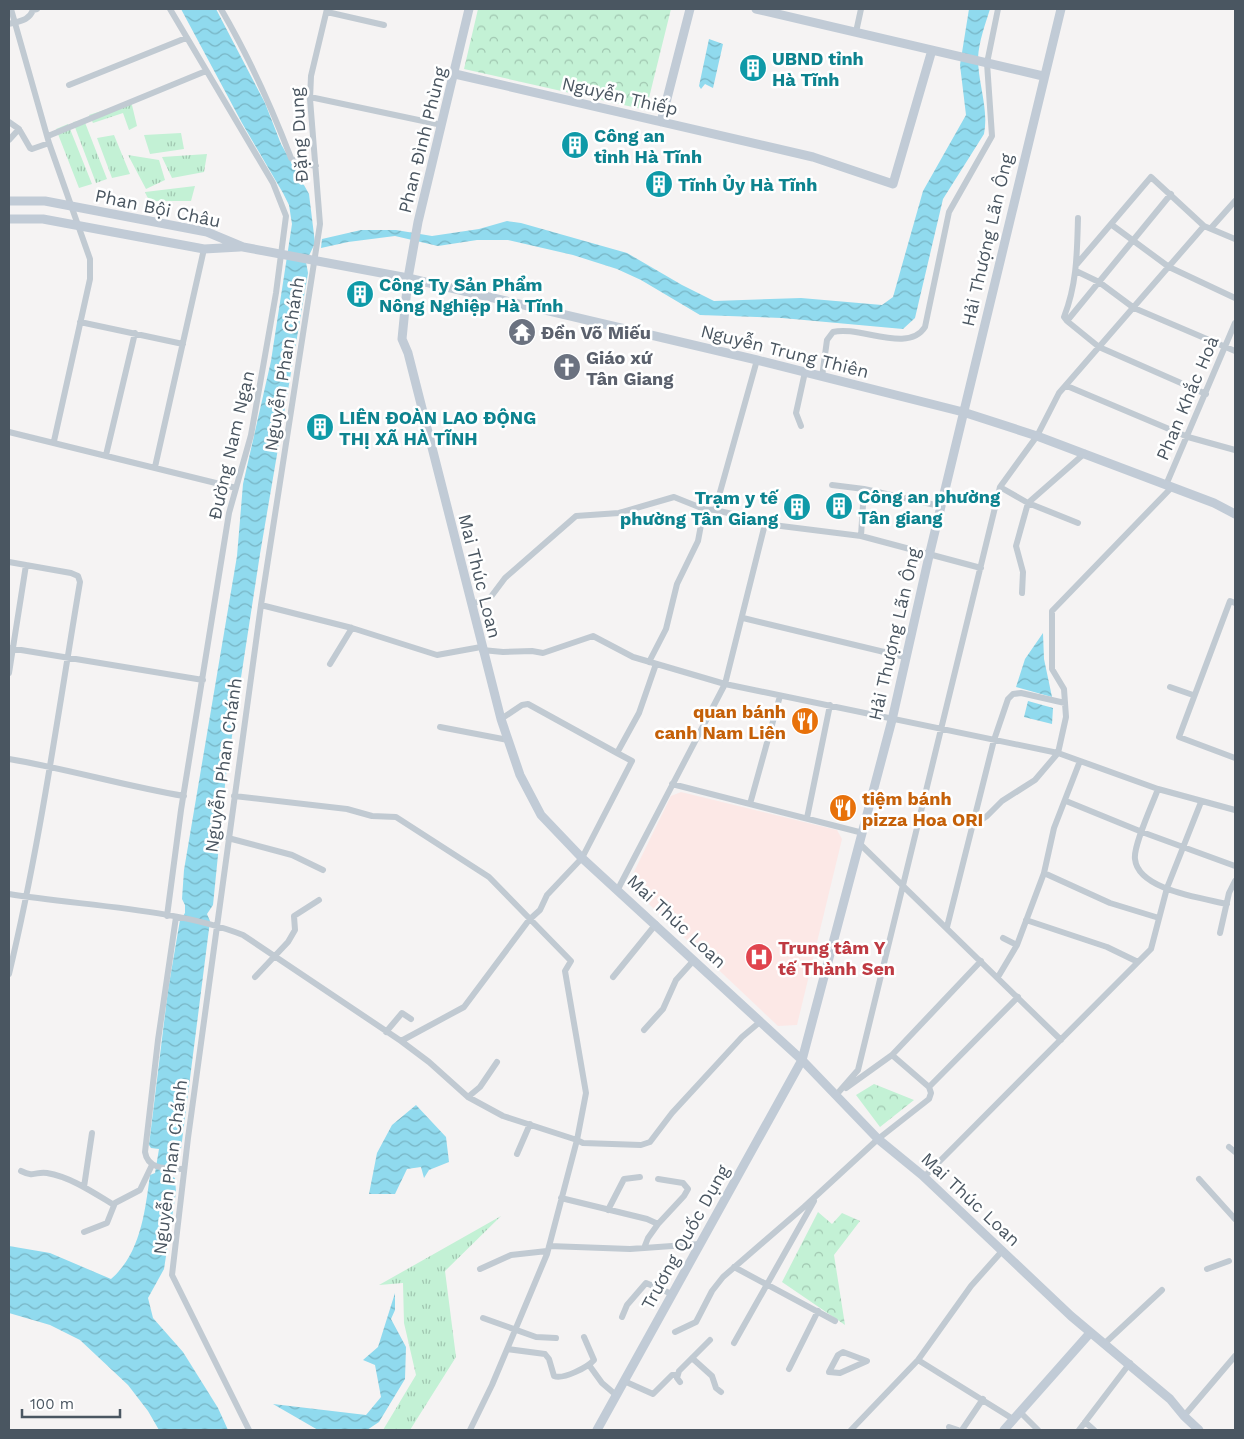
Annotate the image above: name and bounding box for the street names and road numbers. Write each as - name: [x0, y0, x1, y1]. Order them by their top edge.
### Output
- street label: Phan Đình Phùng: [394, 64, 450, 215]
- street label: Nguyễn Thiếp: [560, 72, 680, 120]
- street label: Đặng Dung: [286, 87, 312, 183]
- street label: Hải Thượng Lãn Ông: [957, 151, 1017, 328]
- street label: Phan Bội Châu: [93, 184, 223, 232]
- street label: Nguyễn Phan Chánh: [260, 275, 308, 453]
- street label: Nguyễn Trung Thiên: [699, 320, 871, 382]
- street label: Phan Khắc Hoà: [1151, 333, 1223, 463]
- street label: Đường Nam Ngạn: [204, 368, 258, 522]
- street label: Mai Thúc Loan: [454, 512, 506, 640]
- street label: Hải Thượng Lãn Ông: [864, 545, 924, 722]
- street label: Nguyễn Phan Chánh: [200, 676, 246, 854]
- street label: Mai Thúc Loan: [623, 870, 731, 972]
- street label: Nguyễn Phan Chánh: [149, 1078, 191, 1256]
- street label: Mai Thúc Loan: [917, 1148, 1025, 1250]
- street label: Trương Quốc Dụng: [637, 1161, 734, 1313]

